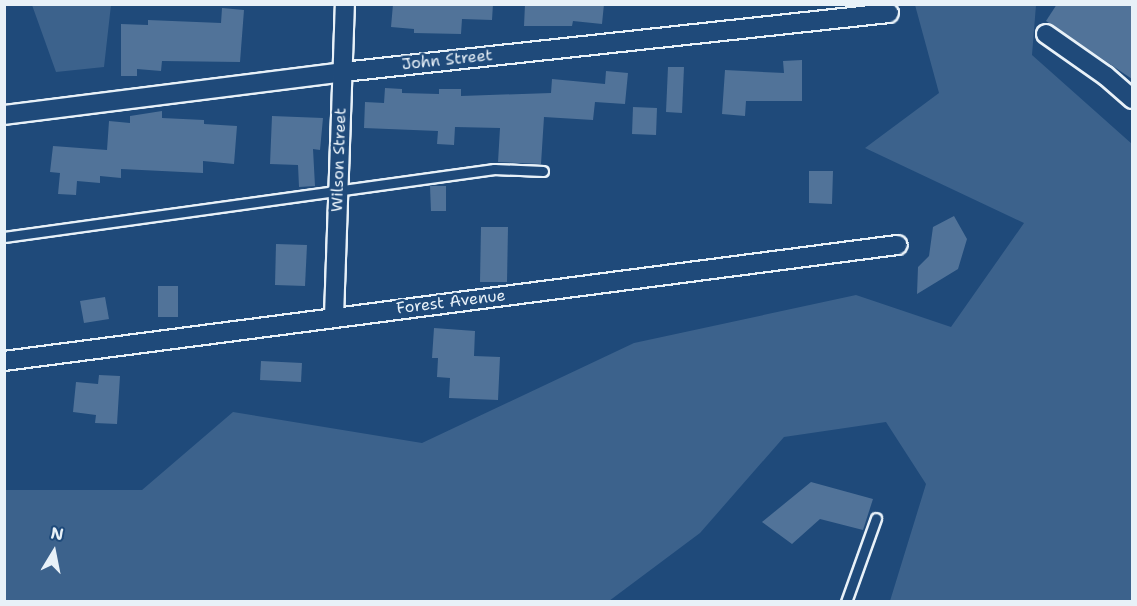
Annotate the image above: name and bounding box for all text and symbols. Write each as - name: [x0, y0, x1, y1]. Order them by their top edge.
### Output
- street label: John Street: [401, 46, 493, 74]
- street label: Wilson Street: [328, 108, 350, 212]
- street label: Forest Avenue: [395, 286, 507, 318]
- north arrow: [24, 522, 84, 582]
- text: N: [49, 522, 65, 545]

